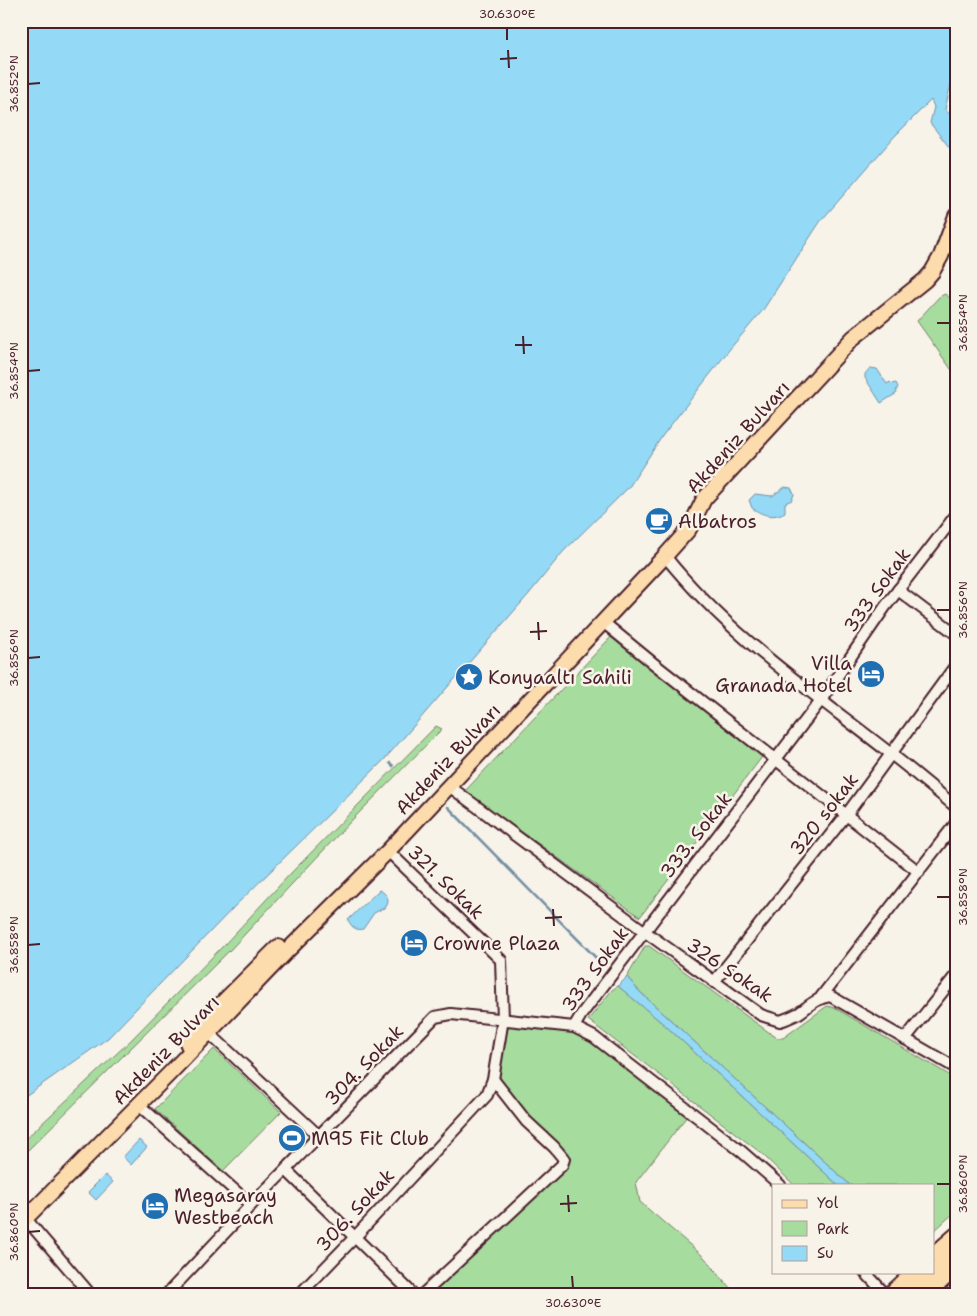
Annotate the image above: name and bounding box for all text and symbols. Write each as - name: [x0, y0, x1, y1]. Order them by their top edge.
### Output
- text: 30.630°E: [479, 6, 535, 22]
- text: 36.852°N: [6, 55, 22, 113]
- text: 36.854°N: [955, 294, 971, 352]
- text: 36.854°N: [6, 342, 22, 400]
- street label: Akdeniz Bulvarı: [681, 375, 795, 499]
- cafe icon: Albatros: [644, 506, 674, 536]
- place label: Albatros: [678, 509, 757, 534]
- street label: 333 Sokak: [838, 543, 916, 637]
- text: 36.856°N: [955, 581, 971, 639]
- text: 36.856°N: [6, 629, 22, 687]
- place label: Villa Granada Hotel: [715, 651, 852, 698]
- hotel icon: Villa Granada Hotel: [856, 659, 886, 689]
- place icon: Konyaaltı Sahili: [454, 662, 484, 692]
- place label: Konyaaltı Sahili: [488, 665, 632, 690]
- street label: Akdeniz Bulvarı: [390, 698, 506, 820]
- street label: 320 sokak: [784, 768, 864, 860]
- street label: 333. Sokak: [655, 787, 738, 883]
- street label: 321. Sokak: [402, 839, 490, 925]
- text: 36.858°N: [955, 868, 971, 926]
- text: 36.858°N: [6, 916, 22, 974]
- street label: 333 Sokak: [556, 922, 634, 1016]
- hotel icon: Crowne Plaza: [399, 928, 429, 958]
- place label: Crowne Plaza: [433, 931, 560, 956]
- street label: 326 Sokak: [682, 932, 778, 1008]
- street label: Akdeniz Bulvarı: [107, 990, 225, 1110]
- street label: 304. Sokak: [319, 1019, 409, 1111]
- sports icon: M95 Fit Club: [277, 1123, 307, 1153]
- place label: M95 Fit Club: [311, 1126, 429, 1151]
- text: 36.860°N: [955, 1155, 971, 1213]
- street label: 306. Sokak: [310, 1163, 400, 1257]
- place label: Megasaray Westbeach: [174, 1183, 277, 1230]
- legend: [772, 1184, 934, 1274]
- hotel icon: Megasaray Westbeach: [140, 1191, 170, 1221]
- text: Yol: [817, 1193, 839, 1213]
- text: 36.860°N: [6, 1203, 22, 1261]
- text: Park: [817, 1219, 849, 1239]
- text: Su: [817, 1243, 834, 1263]
- text: 30.630°E: [545, 1295, 601, 1311]

